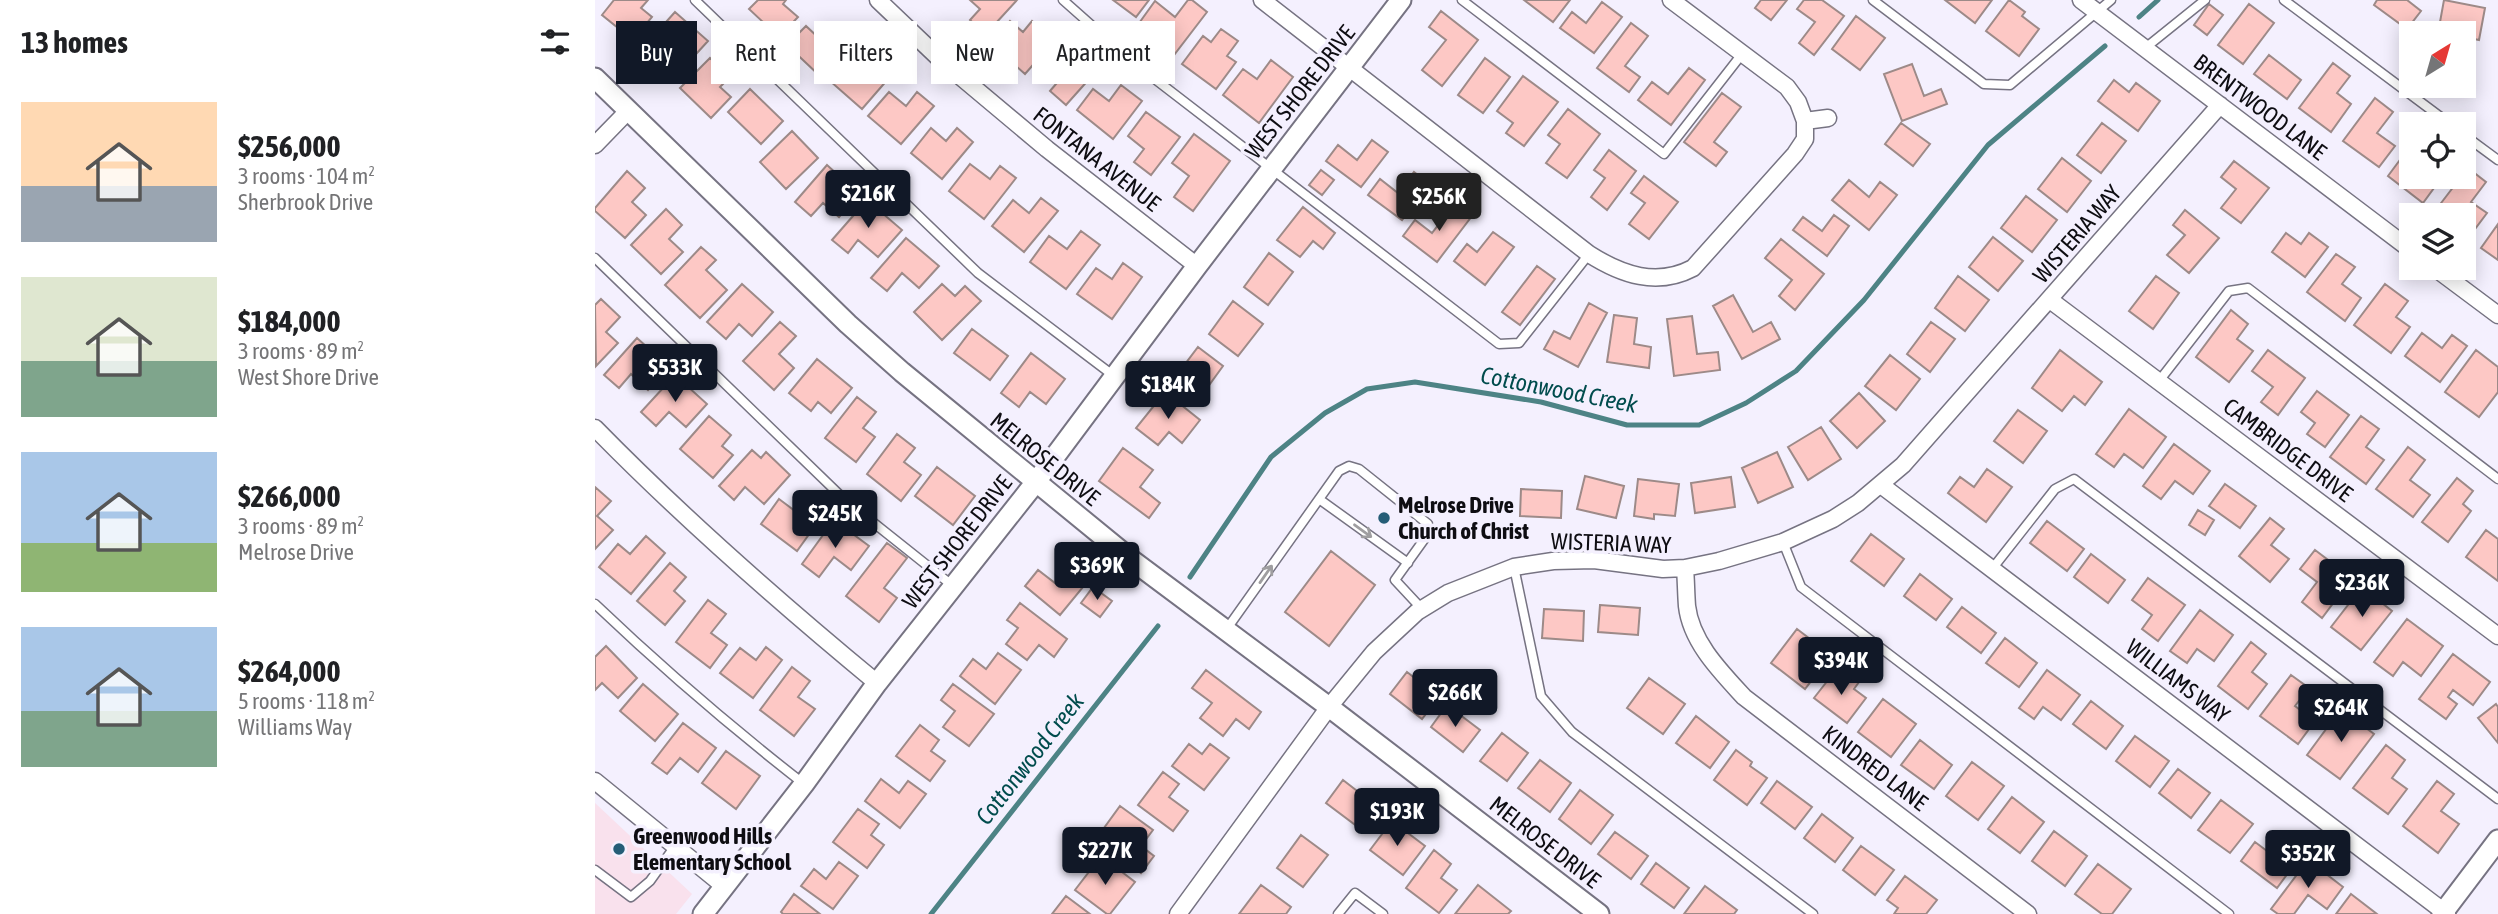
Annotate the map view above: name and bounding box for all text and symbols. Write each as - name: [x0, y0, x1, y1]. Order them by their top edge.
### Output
- street label: WEST SHORE DRIVE: [1240, 20, 1360, 164]
- chip: Buy: [616, 21, 697, 84]
- chip: Rent: [711, 21, 800, 84]
- chip: Filters: [814, 21, 917, 84]
- chip: New: [931, 21, 1018, 84]
- chip: Apartment: [1032, 21, 1175, 84]
- north arrow: [2399, 21, 2476, 98]
- map controls: [2399, 21, 2476, 280]
- icon: filters: [536, 23, 574, 61]
- text: 13 homes: [21, 25, 128, 59]
- street label: BRENTWOOD LANE: [2189, 49, 2331, 165]
- street label: FONTANA AVENUE: [1029, 101, 1166, 217]
- button: locate: [2399, 112, 2476, 189]
- text: $256,000: [238, 129, 341, 163]
- icon: home: [77, 130, 161, 214]
- text: 3 rooms · 104 m²: [238, 163, 375, 189]
- pin: $216K: [819, 170, 917, 230]
- pin: $256K: [1390, 174, 1488, 233]
- street label: WISTERIA WAY: [2028, 179, 2127, 288]
- text: $216K: [841, 180, 895, 206]
- text: $256K: [1412, 183, 1466, 209]
- text: Sherbrook Drive: [238, 189, 373, 215]
- button: layers: [2399, 203, 2476, 280]
- text: $184,000: [238, 304, 341, 338]
- icon: home: [77, 305, 161, 389]
- text: 3 rooms · 89 m²: [238, 338, 364, 364]
- pin: $533K: [626, 344, 724, 404]
- text: $533K: [648, 354, 702, 380]
- water label: Cottonwood Creek: [1479, 361, 1640, 418]
- pin: $184K: [1119, 362, 1217, 421]
- text: West Shore Drive: [238, 364, 379, 390]
- text: $184K: [1141, 371, 1195, 397]
- street label: CAMBRIDGE DRIVE: [2218, 393, 2358, 507]
- street label: MELROSE DRIVE: [985, 407, 1105, 511]
- street label: WEST SHORE DRIVE: [897, 470, 1017, 614]
- text: $266,000: [238, 479, 341, 513]
- icon: home: [77, 480, 161, 564]
- pin: $245K: [786, 490, 884, 550]
- place label: Melrose Drive Church of Christ: [1398, 492, 1529, 544]
- text: $245K: [808, 500, 862, 526]
- marker: Melrose Drive Church of Christ: [1376, 510, 1392, 526]
- text: 3 rooms · 89 m²: [238, 513, 364, 539]
- one-way arrow: [1354, 523, 1372, 538]
- street label: WISTERIA WAY: [1550, 528, 1672, 558]
- text: Melrose Drive: [238, 539, 354, 565]
- pin: $369K: [1048, 542, 1146, 602]
- text: $369K: [1070, 552, 1124, 578]
- pin: $236K: [2313, 560, 2411, 619]
- one-way arrow: [1259, 565, 1273, 584]
- text: $236K: [2335, 569, 2389, 595]
- street label: WILLIAMS WAY: [2121, 634, 2235, 729]
- pin: $394K: [1792, 638, 1890, 697]
- text: $394K: [1814, 647, 1868, 673]
- text: $264,000: [238, 654, 341, 688]
- icon: home: [77, 655, 161, 739]
- pin: $266K: [1406, 670, 1504, 729]
- text: $266K: [1428, 679, 1482, 705]
- pin: $264K: [2292, 684, 2390, 744]
- water label: Cottonwood Creek: [970, 687, 1089, 830]
- text: 5 rooms · 118 m²: [238, 688, 375, 714]
- text: $264K: [2314, 694, 2368, 720]
- text: Williams Way: [238, 714, 352, 740]
- street label: KINDRED LANE: [1817, 720, 1933, 816]
- pin: $193K: [1348, 788, 1446, 848]
- street label: MELROSE DRIVE: [1485, 791, 1605, 893]
- text: $193K: [1370, 798, 1424, 824]
- place label: Greenwood Hills Elementary School: [633, 823, 792, 875]
- pin: $227K: [1056, 828, 1154, 887]
- pin: $352K: [2259, 830, 2357, 890]
- text: $227K: [1078, 837, 1132, 863]
- text: $352K: [2281, 840, 2335, 866]
- marker: Greenwood Hills Elementary School: [611, 841, 627, 857]

